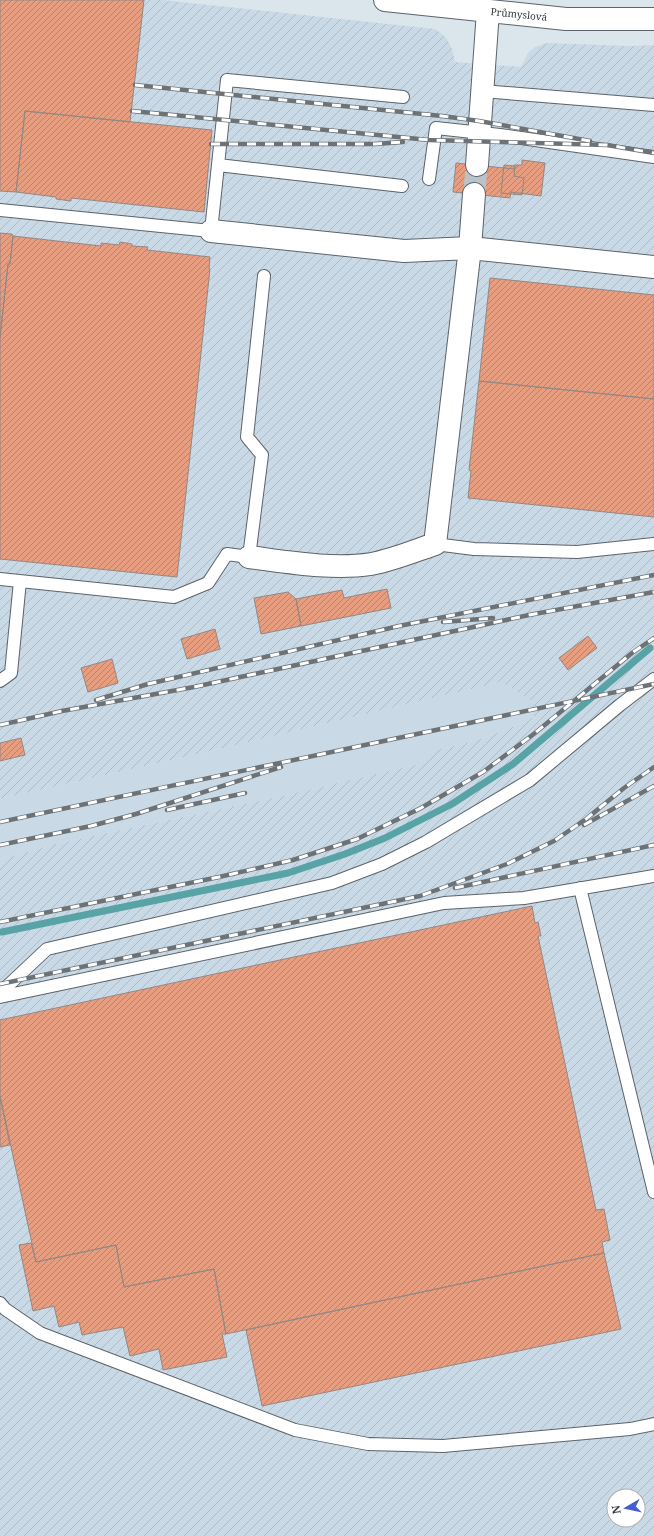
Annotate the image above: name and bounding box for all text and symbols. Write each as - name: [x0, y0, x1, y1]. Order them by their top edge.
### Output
- street label: Průmyslová: [490, 4, 548, 24]
- north arrow: [606, 1488, 646, 1528]
- text: N: [607, 1504, 624, 1515]

